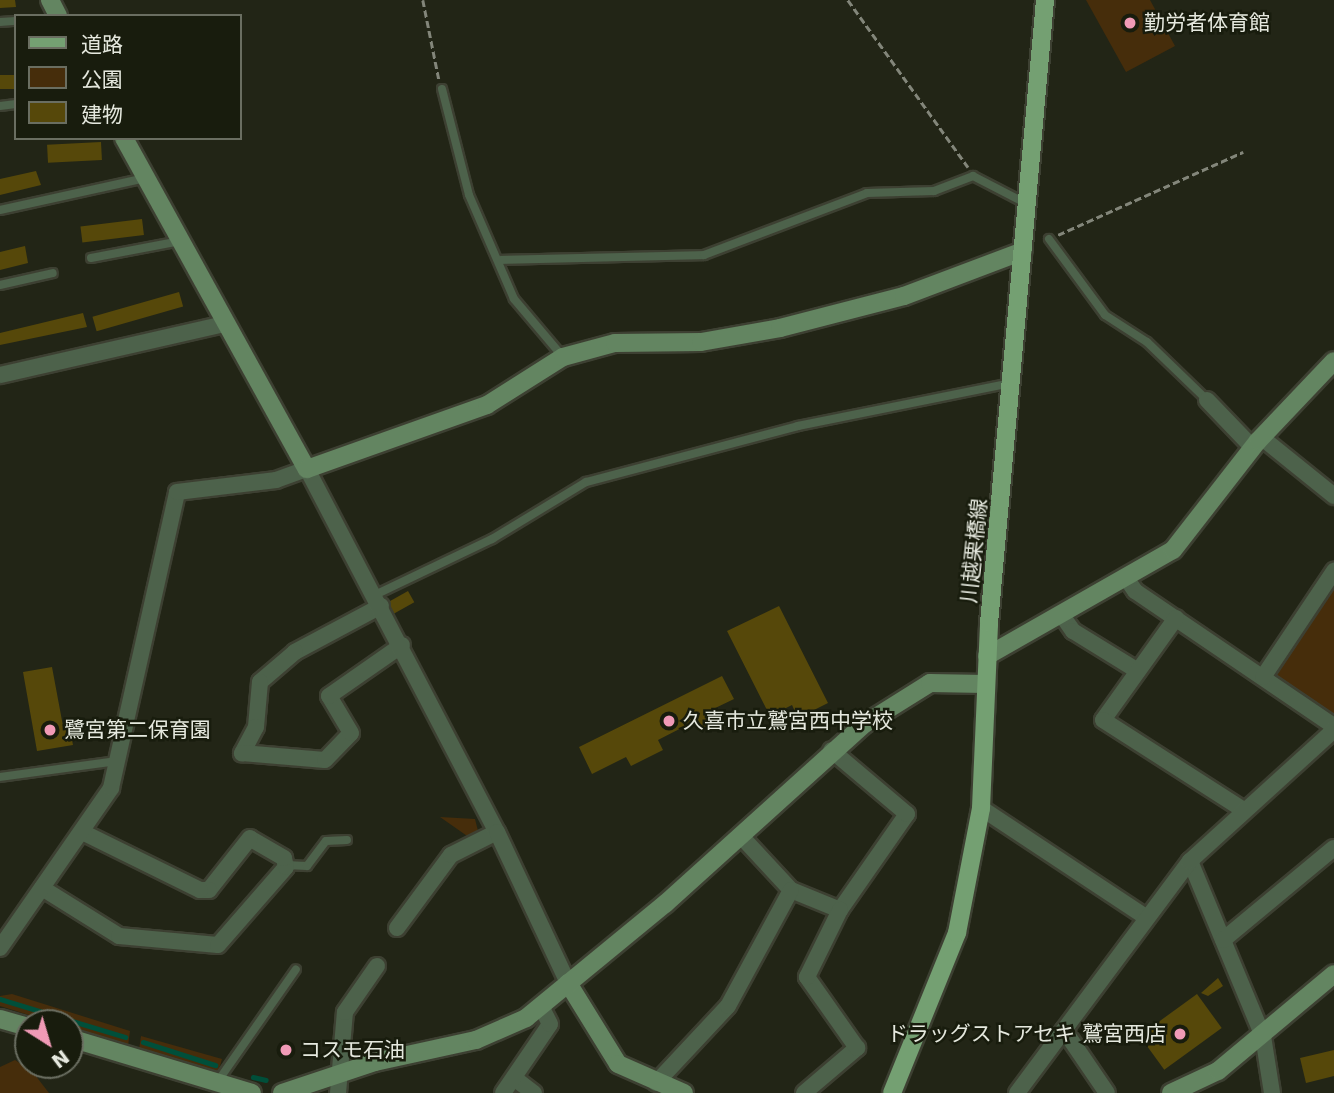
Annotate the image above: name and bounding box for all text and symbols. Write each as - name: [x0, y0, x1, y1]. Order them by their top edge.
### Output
- place label: 勤労者体育館: [1144, 10, 1270, 36]
- legend: [14, 14, 242, 140]
- marker: 勤労者体育館: [1122, 15, 1138, 31]
- text: 道路: [81, 33, 123, 57]
- text: 公園: [81, 68, 123, 92]
- text: 建物: [81, 103, 123, 127]
- street label: 川越栗橋線: [956, 497, 992, 605]
- place label: 久喜市立鷲宮西中学校: [683, 708, 893, 734]
- marker: 久喜市立鷲宮西中学校: [661, 713, 677, 729]
- place label: 鷺宮第二保育園: [64, 717, 211, 743]
- marker: 鷺宮第二保育園: [42, 722, 58, 738]
- north arrow: [14, 1009, 84, 1079]
- place label: ドラッグストアセキ 鷲宮西店: [886, 1021, 1166, 1047]
- marker: ドラッグストアセキ 鷲宮西店: [1172, 1026, 1188, 1042]
- place label: コスモ石油: [300, 1037, 405, 1063]
- marker: コスモ石油: [278, 1042, 294, 1058]
- text: N: [47, 1046, 73, 1073]

